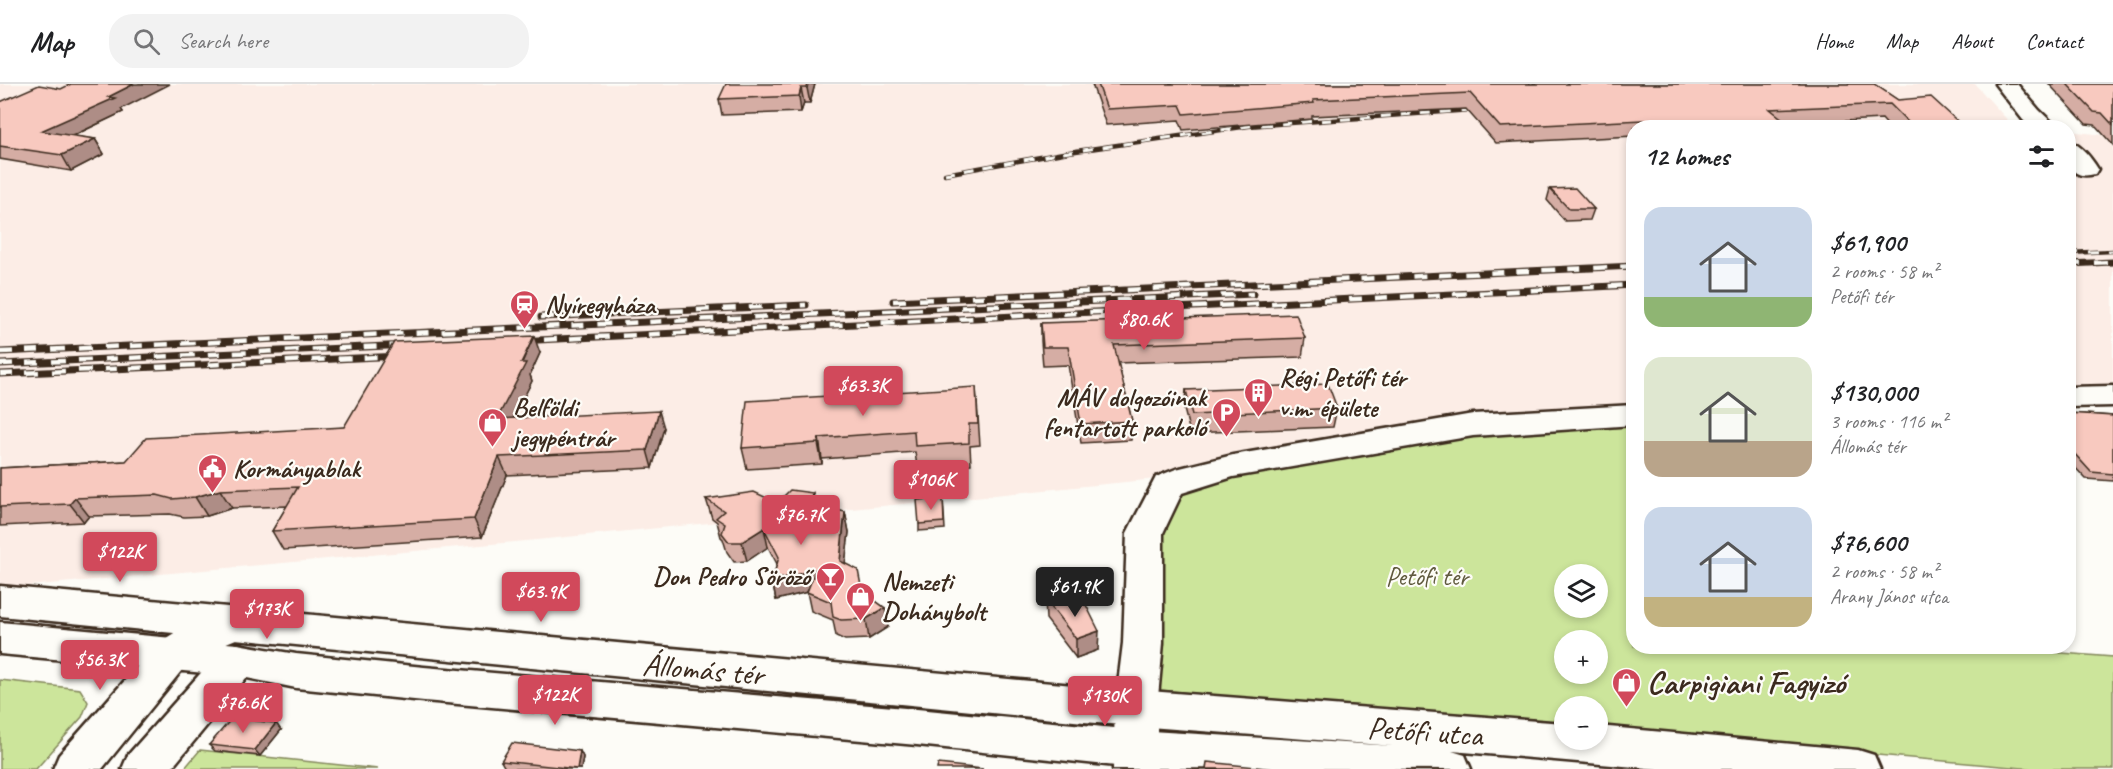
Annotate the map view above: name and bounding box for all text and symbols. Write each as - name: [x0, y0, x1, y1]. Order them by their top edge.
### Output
- search box: [109, 14, 529, 68]
- text: Map: [30, 24, 73, 59]
- icon: search: [130, 25, 163, 58]
- text: Search here: [178, 27, 268, 55]
- text: Home: [1815, 28, 1853, 54]
- text: Map: [1886, 28, 1918, 54]
- text: About: [1951, 28, 1993, 54]
- text: Contact: [2026, 28, 2083, 54]
- text: 12 homes: [1644, 140, 1729, 173]
- icon: filters: [2025, 140, 2058, 173]
- text: $61,900: [1830, 226, 1906, 259]
- icon: home: [1692, 231, 1764, 303]
- text: 2 rooms · 58 m²: [1830, 259, 1938, 284]
- text: Petőfi tér: [1830, 284, 1893, 309]
- station icon: Nyíregyháza: [508, 288, 540, 330]
- place label: Nyíregyháza: [545, 288, 657, 321]
- pin: $80.6K: [1095, 300, 1193, 351]
- text: $80.6K: [1119, 307, 1169, 332]
- place label: Régi Petőfi tér v.m. épülete: [1279, 361, 1409, 424]
- pin: $63.3K: [814, 366, 912, 417]
- text: $63.3K: [838, 373, 888, 398]
- building icon: Régi Petőfi tér v.m. épülete: [1242, 376, 1274, 418]
- text: $130,000: [1830, 376, 1917, 409]
- place label: MÁV dolgozóinak fentartott parkoló: [1044, 381, 1210, 444]
- icon: home: [1692, 381, 1764, 453]
- place label: Belföldi jegypéntrár: [510, 391, 617, 454]
- parking icon: MÁV dolgozóinak fentartott parkoló: [1211, 396, 1243, 438]
- shop icon: Belföldi jegypéntrár: [476, 406, 508, 448]
- text: 3 rooms · 116 m²: [1830, 409, 1947, 434]
- text: Állomás tér: [1830, 434, 1906, 459]
- public building icon: Kormányablak: [196, 452, 228, 494]
- place label: Kormányablak: [233, 452, 362, 485]
- pin: $106K: [889, 460, 973, 511]
- text: $106K: [908, 467, 954, 492]
- pin: $76.7K: [752, 495, 850, 546]
- text: $76.7K: [776, 502, 826, 527]
- text: $76,600: [1830, 526, 1906, 559]
- icon: home: [1692, 531, 1764, 603]
- pin: $122K: [78, 532, 162, 583]
- text: $122K: [97, 539, 143, 564]
- text: 2 rooms · 58 m²: [1830, 559, 1938, 584]
- place label: Don Pedro Söröző: [653, 560, 815, 593]
- bar icon: Don Pedro Söröző: [815, 560, 847, 602]
- park label: Petőfi tér: [1386, 560, 1471, 593]
- map controls: [1554, 564, 1608, 750]
- button: layers: [1554, 564, 1608, 618]
- place label: Nemzeti Dohánybolt: [882, 565, 989, 628]
- pin: $61.9K: [1026, 567, 1124, 618]
- pin: $63.9K: [492, 572, 590, 623]
- text: $61.9K: [1050, 574, 1100, 599]
- text: $63.9K: [516, 579, 566, 604]
- shop icon: Nemzeti Dohánybolt: [845, 580, 877, 622]
- text: Arany János utca: [1830, 584, 1948, 609]
- pin: $173K: [225, 589, 309, 640]
- text: $173K: [244, 596, 290, 621]
- button: +: [1554, 630, 1608, 684]
- pin: $56.3K: [51, 640, 149, 691]
- street label: Állomás tér: [641, 644, 769, 696]
- text: $56.3K: [75, 647, 125, 672]
- place label: Carpigiani Fagyizó: [1647, 662, 1850, 703]
- shop icon: Carpigiani Fagyizó: [1610, 666, 1642, 708]
- pin: $122K: [513, 675, 597, 726]
- pin: $130K: [1063, 676, 1147, 727]
- text: $122K: [532, 682, 578, 707]
- pin: $76.6K: [194, 683, 292, 734]
- text: $130K: [1082, 683, 1128, 708]
- text: $76.6K: [218, 690, 268, 715]
- button: −: [1554, 696, 1608, 750]
- street label: Petőfi utca: [1366, 707, 1486, 756]

